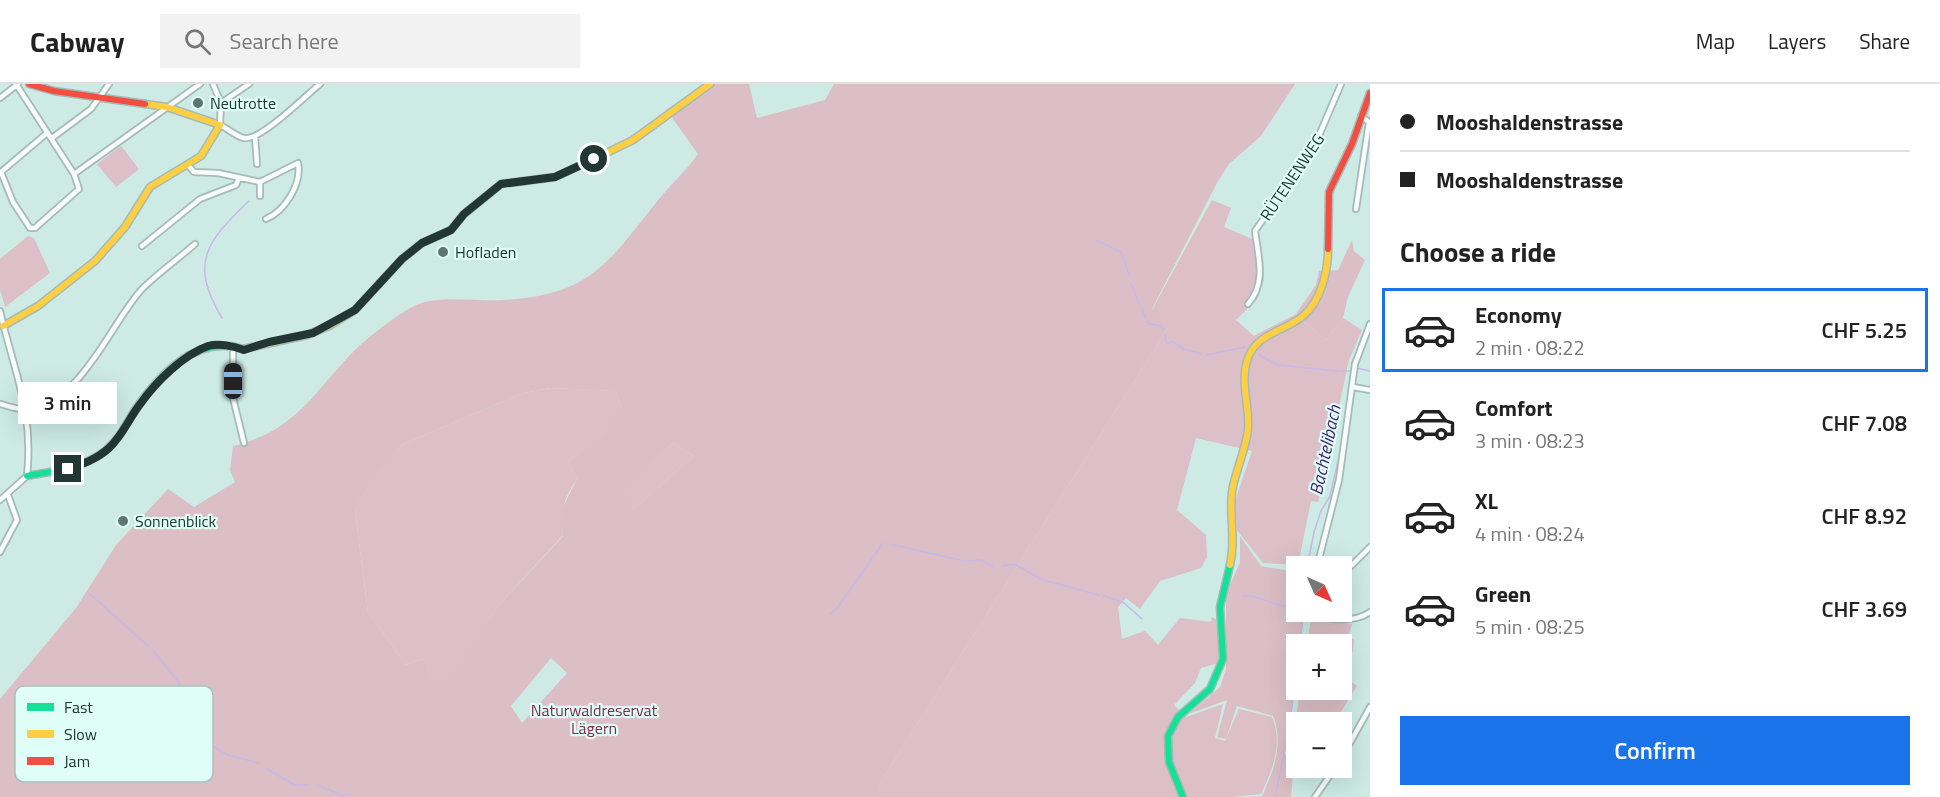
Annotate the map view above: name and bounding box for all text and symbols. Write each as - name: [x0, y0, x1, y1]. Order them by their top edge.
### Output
- search box: [160, 14, 580, 68]
- text: Cabway: [30, 20, 124, 63]
- text: Search here: [229, 24, 339, 58]
- icon: search: [181, 25, 214, 58]
- text: Map: [1696, 25, 1735, 57]
- text: Layers: [1768, 25, 1826, 57]
- text: Share: [1859, 25, 1910, 57]
- place label: Neutrotte: [210, 91, 276, 115]
- marker: Neutrotte: [191, 96, 205, 110]
- text: Mooshaldenstrasse: [1436, 105, 1623, 139]
- street label: RÜTENENWEG: [1254, 129, 1330, 225]
- route start: [580, 145, 607, 172]
- text: Mooshaldenstrasse: [1436, 163, 1623, 197]
- text: Choose a ride: [1400, 231, 1556, 272]
- place label: Hofladen: [455, 240, 516, 264]
- marker: Hofladen: [436, 245, 450, 259]
- text: Economy: [1475, 298, 1562, 332]
- icon: car: [1403, 303, 1457, 357]
- text: CHF 5.25: [1821, 313, 1907, 347]
- text: 2 min · 08:22: [1475, 332, 1585, 363]
- car: [224, 363, 242, 399]
- callout: 3 min: [19, 382, 118, 424]
- text: 3 min: [43, 387, 92, 418]
- text: Comfort: [1475, 391, 1553, 425]
- icon: car: [1403, 396, 1457, 450]
- water label: Bachtelibach: [1302, 401, 1348, 498]
- text: CHF 7.08: [1821, 406, 1907, 440]
- text: 3 min · 08:23: [1475, 425, 1585, 456]
- route end: [54, 455, 81, 482]
- text: XL: [1475, 484, 1498, 518]
- icon: car: [1403, 489, 1457, 543]
- text: CHF 8.92: [1821, 499, 1907, 533]
- place label: Sonnenblick: [135, 509, 217, 533]
- marker: Sonnenblick: [116, 514, 130, 528]
- text: 4 min · 08:24: [1475, 518, 1585, 549]
- north arrow: [1286, 556, 1352, 622]
- map controls: [1286, 556, 1352, 778]
- text: Green: [1475, 577, 1531, 611]
- icon: car: [1403, 582, 1457, 636]
- text: CHF 3.69: [1821, 592, 1907, 626]
- text: 5 min · 08:25: [1475, 611, 1585, 642]
- button: +: [1286, 634, 1352, 700]
- legend: [15, 686, 213, 782]
- text: Fast: [64, 695, 93, 719]
- park label: Naturwaldreservat Lägern: [531, 698, 658, 740]
- button: −: [1286, 712, 1352, 778]
- button: Confirm: [1400, 716, 1910, 785]
- text: Slow: [64, 722, 97, 746]
- text: Jam: [64, 749, 90, 773]

